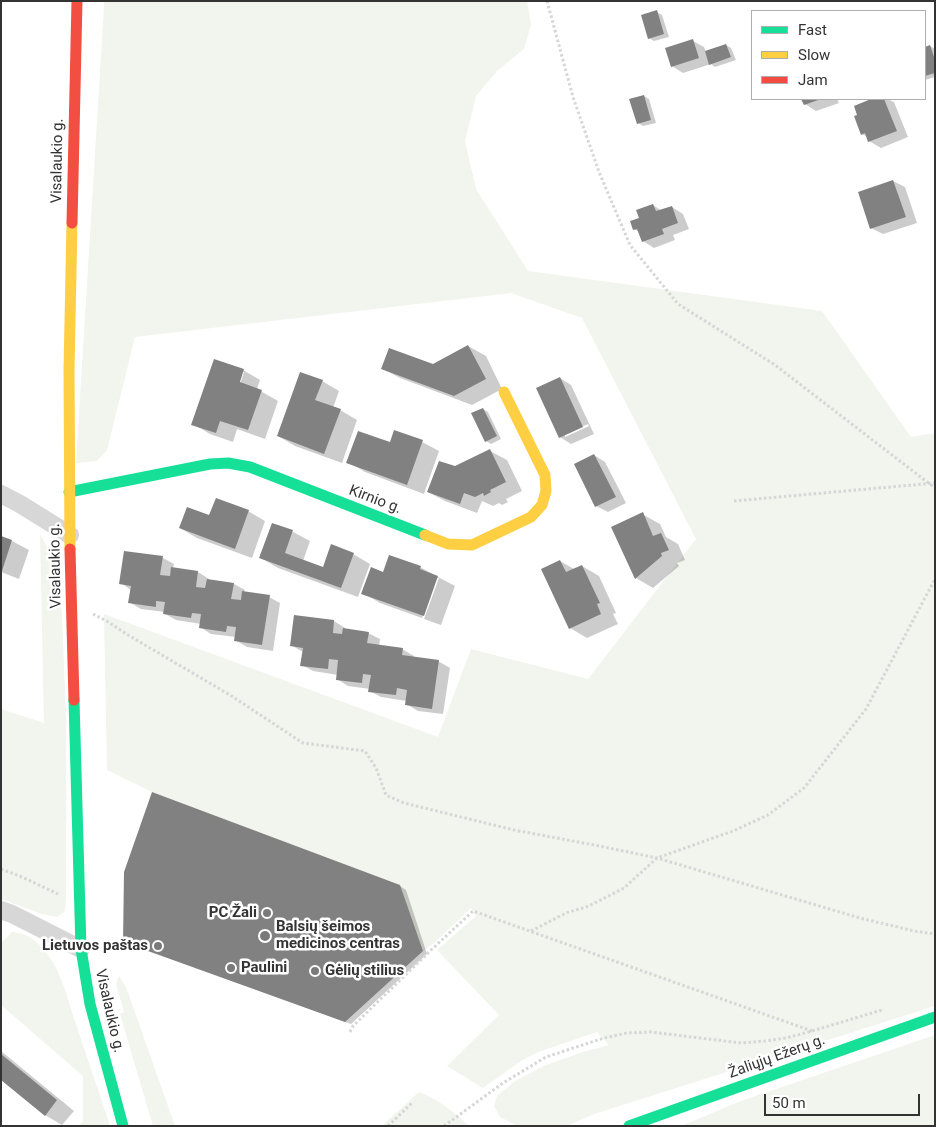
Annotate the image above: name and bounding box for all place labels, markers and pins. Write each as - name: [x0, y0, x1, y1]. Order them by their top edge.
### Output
- place label: PC Žali: [209, 904, 257, 922]
- marker: PC Žali: [261, 907, 273, 919]
- place label: Balsių šeimos medicinos centras: [276, 918, 400, 953]
- marker: Balsių šeimos medicinos centras: [258, 929, 272, 943]
- place label: Lietuvos paštas: [42, 937, 148, 955]
- marker: Lietuvos paštas: [152, 940, 164, 952]
- place label: Paulini: [241, 959, 287, 977]
- marker: Paulini: [225, 962, 237, 974]
- place label: Gėlių stilius: [325, 962, 404, 980]
- marker: Gėlių stilius: [309, 965, 321, 977]

